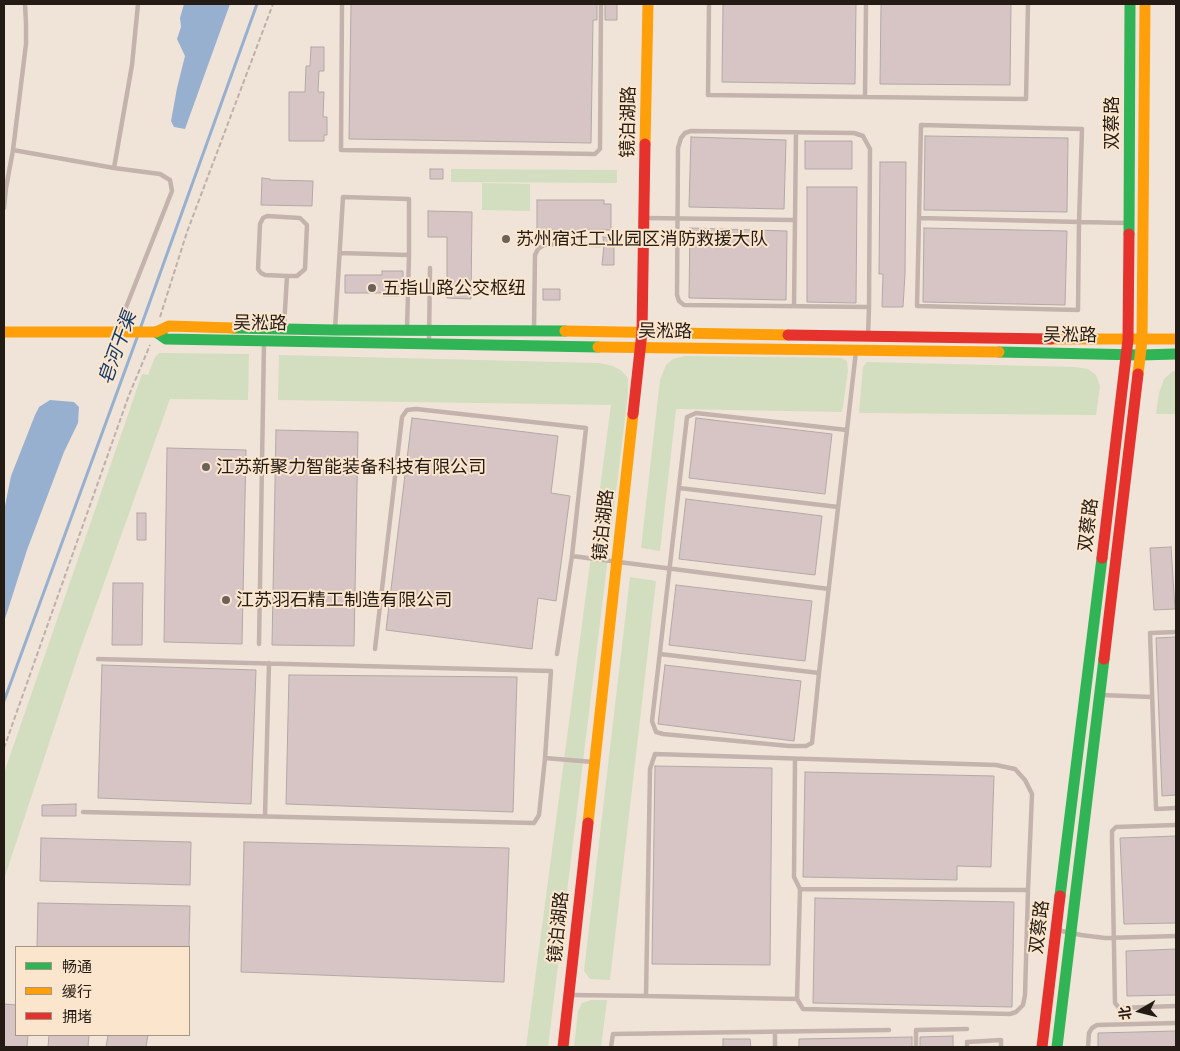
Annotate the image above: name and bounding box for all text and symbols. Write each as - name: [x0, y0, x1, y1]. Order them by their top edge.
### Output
- street label: 镜泊湖路: [617, 86, 639, 158]
- street label: 双蔡路: [1101, 96, 1123, 150]
- place label: 苏州宿迁工业园区消防救援大队: [516, 228, 768, 250]
- marker: 苏州宿迁工业园区消防救援大队: [500, 233, 512, 245]
- place label: 五指山路公交枢纽: [382, 277, 526, 299]
- marker: 五指山路公交枢纽: [366, 282, 378, 294]
- water label: 皂河干渠: [93, 308, 141, 388]
- street label: 吴淞路: [233, 312, 287, 334]
- street label: 吴淞路: [638, 320, 692, 342]
- street label: 吴淞路: [1043, 324, 1097, 346]
- place label: 江苏新聚力智能装备科技有限公司: [216, 456, 486, 478]
- marker: 江苏新聚力智能装备科技有限公司: [200, 461, 212, 473]
- street label: 镜泊湖路: [588, 488, 618, 562]
- street label: 双蔡路: [1074, 497, 1102, 553]
- place label: 江苏羽石精工制造有限公司: [236, 589, 452, 611]
- marker: 江苏羽石精工制造有限公司: [220, 594, 232, 606]
- street label: 镜泊湖路: [543, 890, 573, 964]
- street label: 双蔡路: [1025, 899, 1053, 955]
- legend: [15, 946, 190, 1036]
- text: 畅通: [62, 958, 92, 975]
- text: 缓行: [62, 983, 92, 1000]
- north arrow: [1115, 986, 1165, 1036]
- text: 北: [1116, 1005, 1134, 1021]
- text: 拥堵: [62, 1008, 92, 1025]

